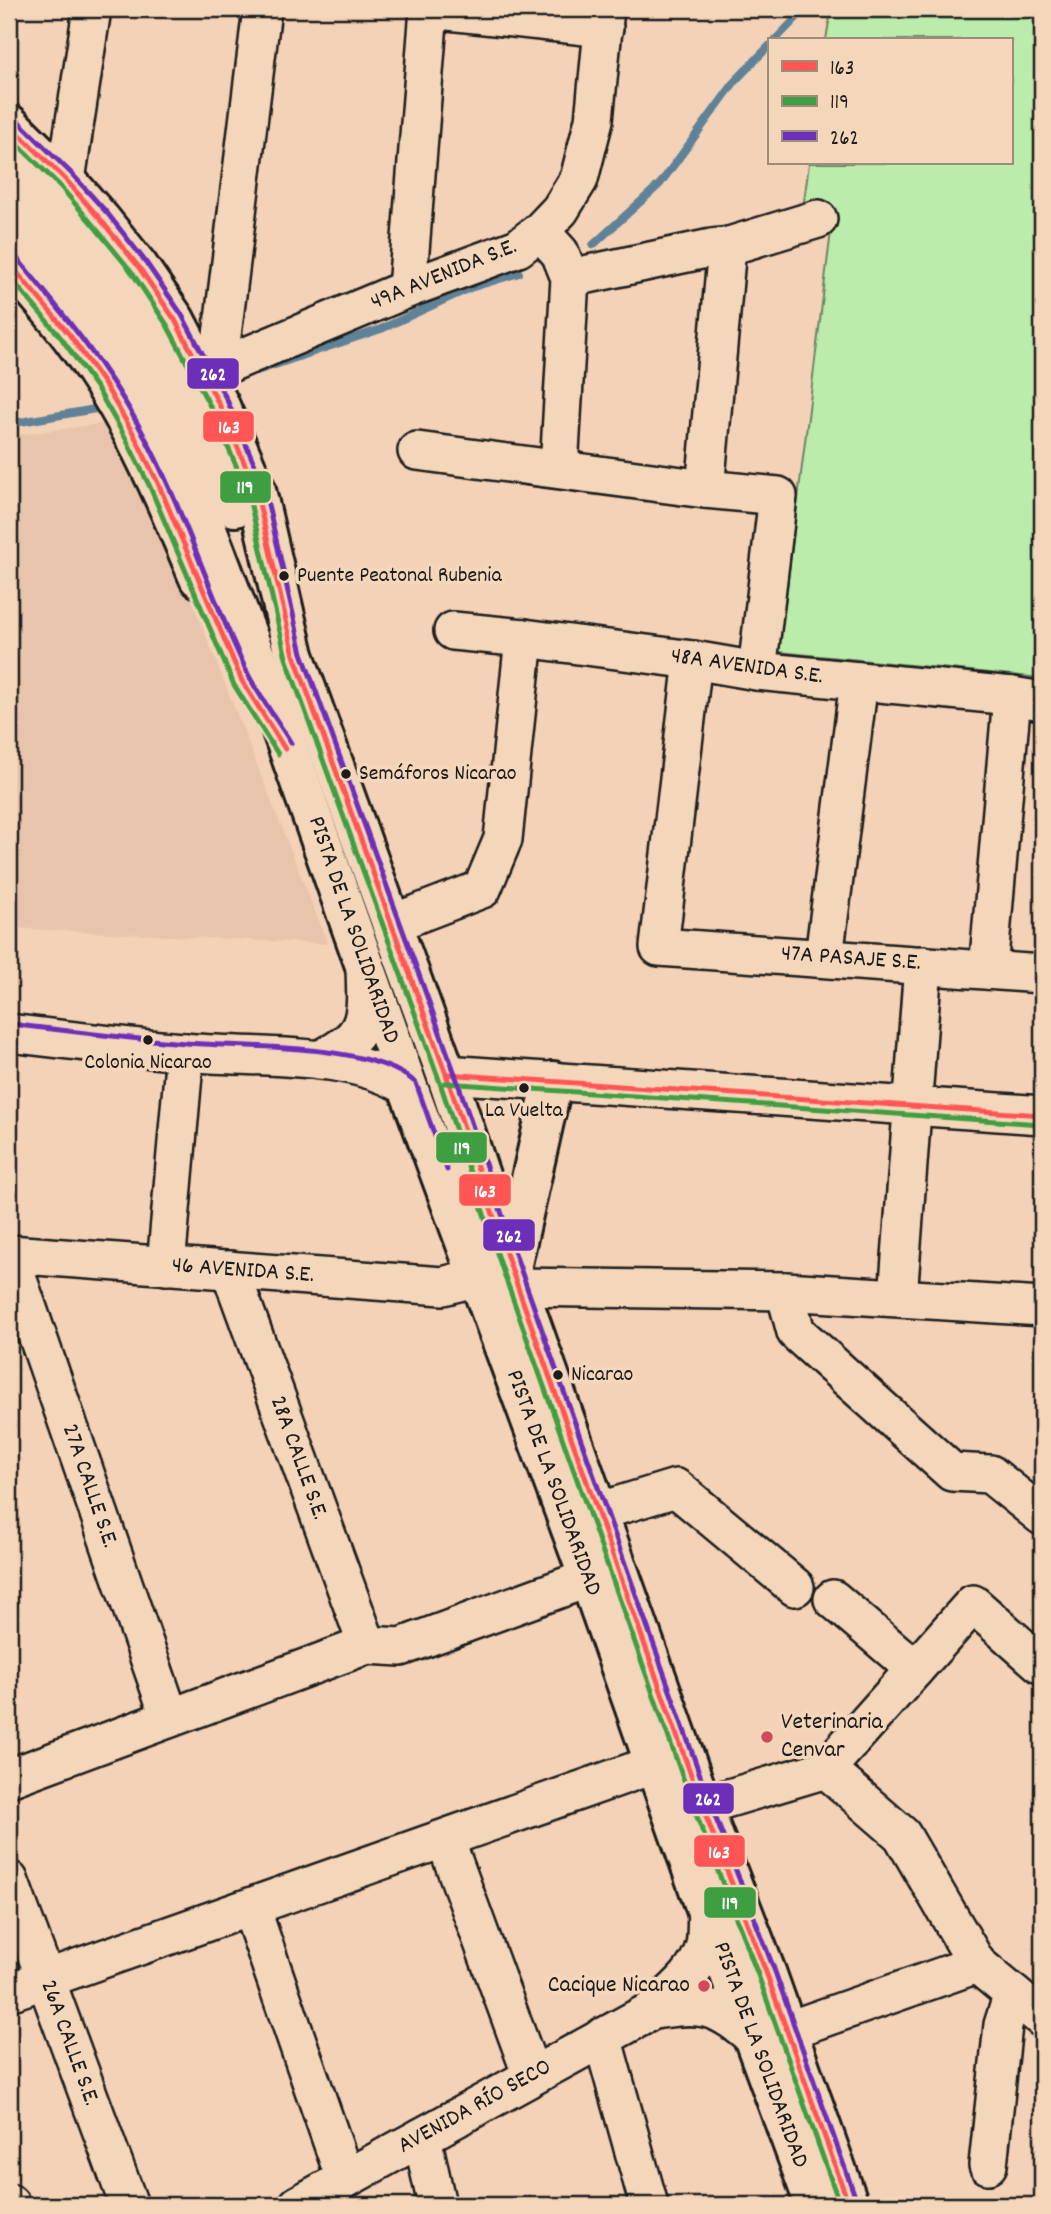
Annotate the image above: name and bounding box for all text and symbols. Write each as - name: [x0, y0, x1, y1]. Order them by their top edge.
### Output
- legend: [768, 38, 1012, 164]
- text: 163: [830, 55, 854, 85]
- text: 119: [830, 89, 849, 119]
- text: 262: [830, 125, 859, 155]
- street label: 49A AVENIDA S.E.: [366, 230, 522, 320]
- line badge: 262: [186, 357, 240, 390]
- text: 262: [200, 363, 226, 390]
- line badge: 163: [202, 410, 255, 443]
- text: 163: [218, 416, 240, 443]
- line badge: 119: [219, 470, 272, 504]
- text: 119: [236, 476, 254, 503]
- place label: Puente Peatonal Rubenia: [297, 561, 502, 592]
- marker: Puente Peatonal Rubenia: [277, 569, 291, 583]
- street label: 48A AVENIDA S.E.: [669, 639, 825, 695]
- place label: Semáforos Nicarao: [359, 759, 517, 790]
- marker: Semáforos Nicarao: [339, 767, 353, 781]
- street label: PISTA DE LA SOLIDARIDAD: [298, 812, 408, 1048]
- street label: 47A PASAJE S.E.: [780, 937, 922, 981]
- marker: Colonia Nicarao: [141, 1033, 155, 1047]
- place label: Colonia Nicarao: [84, 1048, 212, 1079]
- marker: La Vuelta: [517, 1081, 531, 1095]
- place label: La Vuelta: [485, 1096, 564, 1127]
- line badge: 119: [435, 1131, 488, 1164]
- text: 119: [453, 1137, 471, 1164]
- line badge: 163: [458, 1173, 512, 1207]
- text: 163: [474, 1180, 496, 1207]
- line badge: 262: [482, 1218, 536, 1252]
- text: 262: [496, 1225, 522, 1252]
- street label: 46 AVENIDA S.E.: [171, 1249, 315, 1293]
- place label: Nicarao: [571, 1360, 633, 1391]
- street label: PISTA DE LA SOLIDARIDAD: [496, 1365, 610, 1601]
- marker: Nicarao: [551, 1368, 565, 1382]
- street label: 28A CALLE S.E.: [260, 1392, 336, 1524]
- street label: 27A CALLE S.E.: [52, 1420, 126, 1552]
- place label: Veterinaria Cenvar: [781, 1706, 883, 1768]
- marker: Veterinaria Cenvar: [759, 1729, 775, 1745]
- line badge: 262: [682, 1782, 735, 1815]
- text: 262: [695, 1788, 721, 1815]
- line badge: 163: [693, 1834, 746, 1868]
- text: 163: [708, 1841, 730, 1868]
- line badge: 119: [703, 1886, 757, 1919]
- text: 119: [721, 1892, 739, 1919]
- street label: PISTA DE LA SOLIDARIDAD: [703, 1937, 817, 2173]
- place label: Cacique Nicarao: [548, 1969, 690, 2003]
- street label: 26A CALLE S.E.: [31, 1976, 107, 2110]
- marker: Cacique Nicarao: [696, 1978, 712, 1994]
- street label: AVENIDA RÍO SECO: [392, 2051, 558, 2163]

